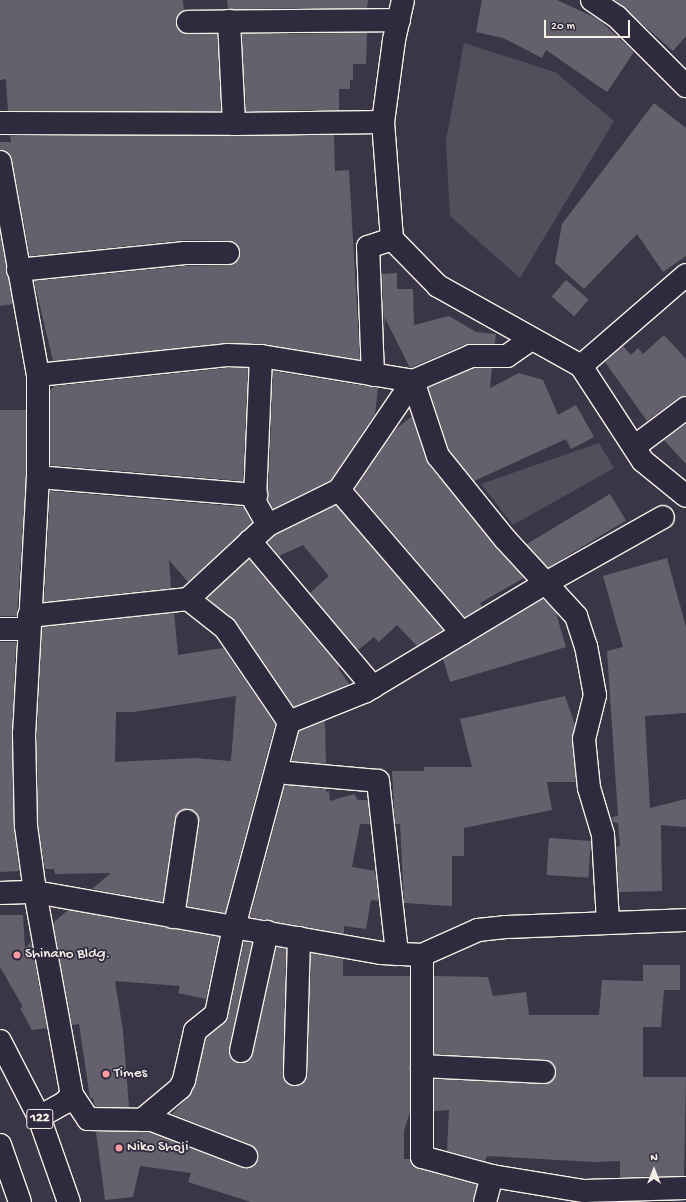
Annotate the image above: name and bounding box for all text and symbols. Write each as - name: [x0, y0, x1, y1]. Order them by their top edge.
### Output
- scale bar: [546, 12, 632, 38]
- text: 20 m: [551, 20, 575, 34]
- place label: Shinano Bldg.: [25, 946, 110, 964]
- marker: Shinano Bldg.: [12, 950, 22, 960]
- place label: Times: [114, 1065, 147, 1083]
- marker: Times: [101, 1069, 111, 1079]
- road number: 122: [26, 1107, 54, 1131]
- place label: Niko Shoji: [127, 1139, 188, 1157]
- marker: Niko Shoji: [114, 1143, 124, 1153]
- north arrow: [634, 1150, 674, 1190]
- text: N: [650, 1152, 658, 1164]

